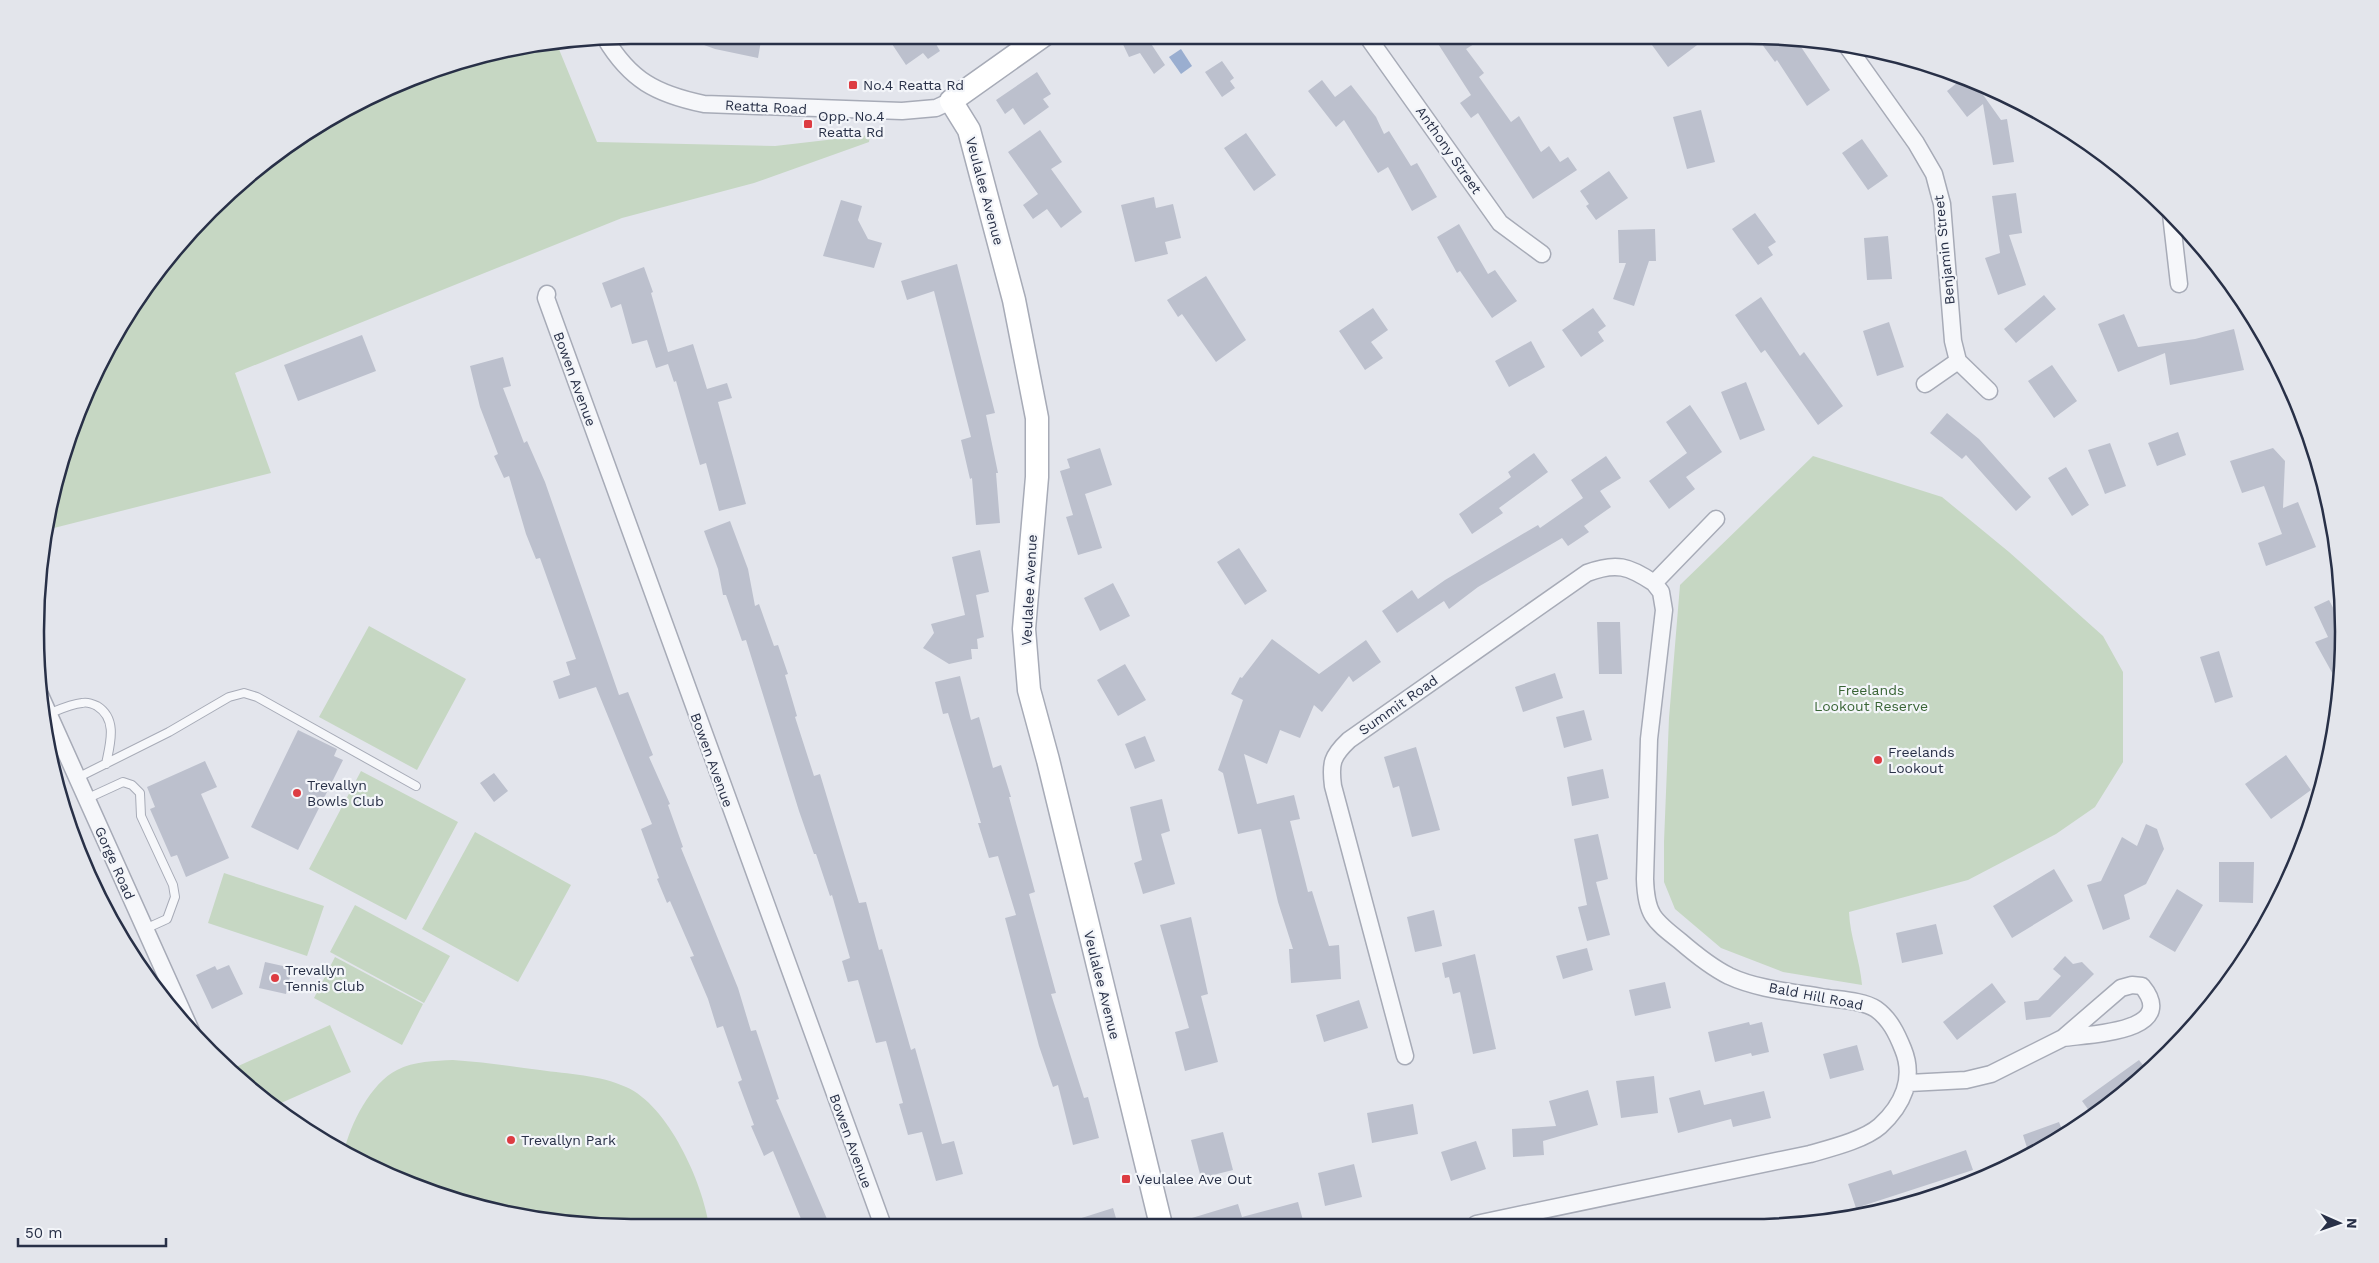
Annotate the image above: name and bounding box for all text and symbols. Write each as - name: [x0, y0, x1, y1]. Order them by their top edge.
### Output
- place label: No.4 Reatta Rd: [863, 77, 964, 93]
- marker: No.4 Reatta Rd: [847, 79, 859, 91]
- street label: Reatta Road: [725, 97, 807, 117]
- street label: Anthony Street: [1413, 103, 1485, 197]
- place label: Opp. No.4 Reatta Rd: [818, 108, 885, 140]
- marker: Opp. No.4 Reatta Rd: [802, 118, 814, 130]
- street label: Veulalee Avenue: [963, 135, 1007, 247]
- street label: Benjamin Street: [1930, 194, 1958, 306]
- street label: Bowen Avenue: [551, 330, 599, 428]
- street label: Veulalee Avenue: [1018, 534, 1040, 646]
- street label: Summit Road: [1355, 672, 1441, 738]
- park label: Freelands Lookout Reserve: [1814, 682, 1928, 714]
- street label: Bowen Avenue: [688, 711, 736, 809]
- place label: Freelands Lookout: [1888, 744, 1955, 776]
- marker: Freelands Lookout: [1872, 754, 1884, 766]
- place label: Trevallyn Bowls Club: [307, 777, 384, 809]
- marker: Trevallyn Bowls Club: [291, 787, 303, 799]
- street label: Gorge Road: [92, 824, 138, 902]
- street label: Veulalee Avenue: [1081, 929, 1123, 1041]
- place label: Trevallyn Tennis Club: [285, 962, 365, 994]
- marker: Trevallyn Tennis Club: [269, 972, 281, 984]
- street label: Bald Hill Road: [1767, 979, 1865, 1013]
- street label: Bowen Avenue: [827, 1092, 875, 1190]
- place label: Trevallyn Park: [521, 1132, 616, 1148]
- marker: Trevallyn Park: [505, 1134, 517, 1146]
- place label: Veulalee Ave Out: [1136, 1171, 1252, 1187]
- marker: Veulalee Ave Out: [1120, 1173, 1132, 1185]
- north arrow: [2314, 1198, 2364, 1248]
- scale bar: [18, 1216, 165, 1248]
- text: N: [2344, 1218, 2360, 1229]
- text: 50 m: [25, 1224, 62, 1242]

